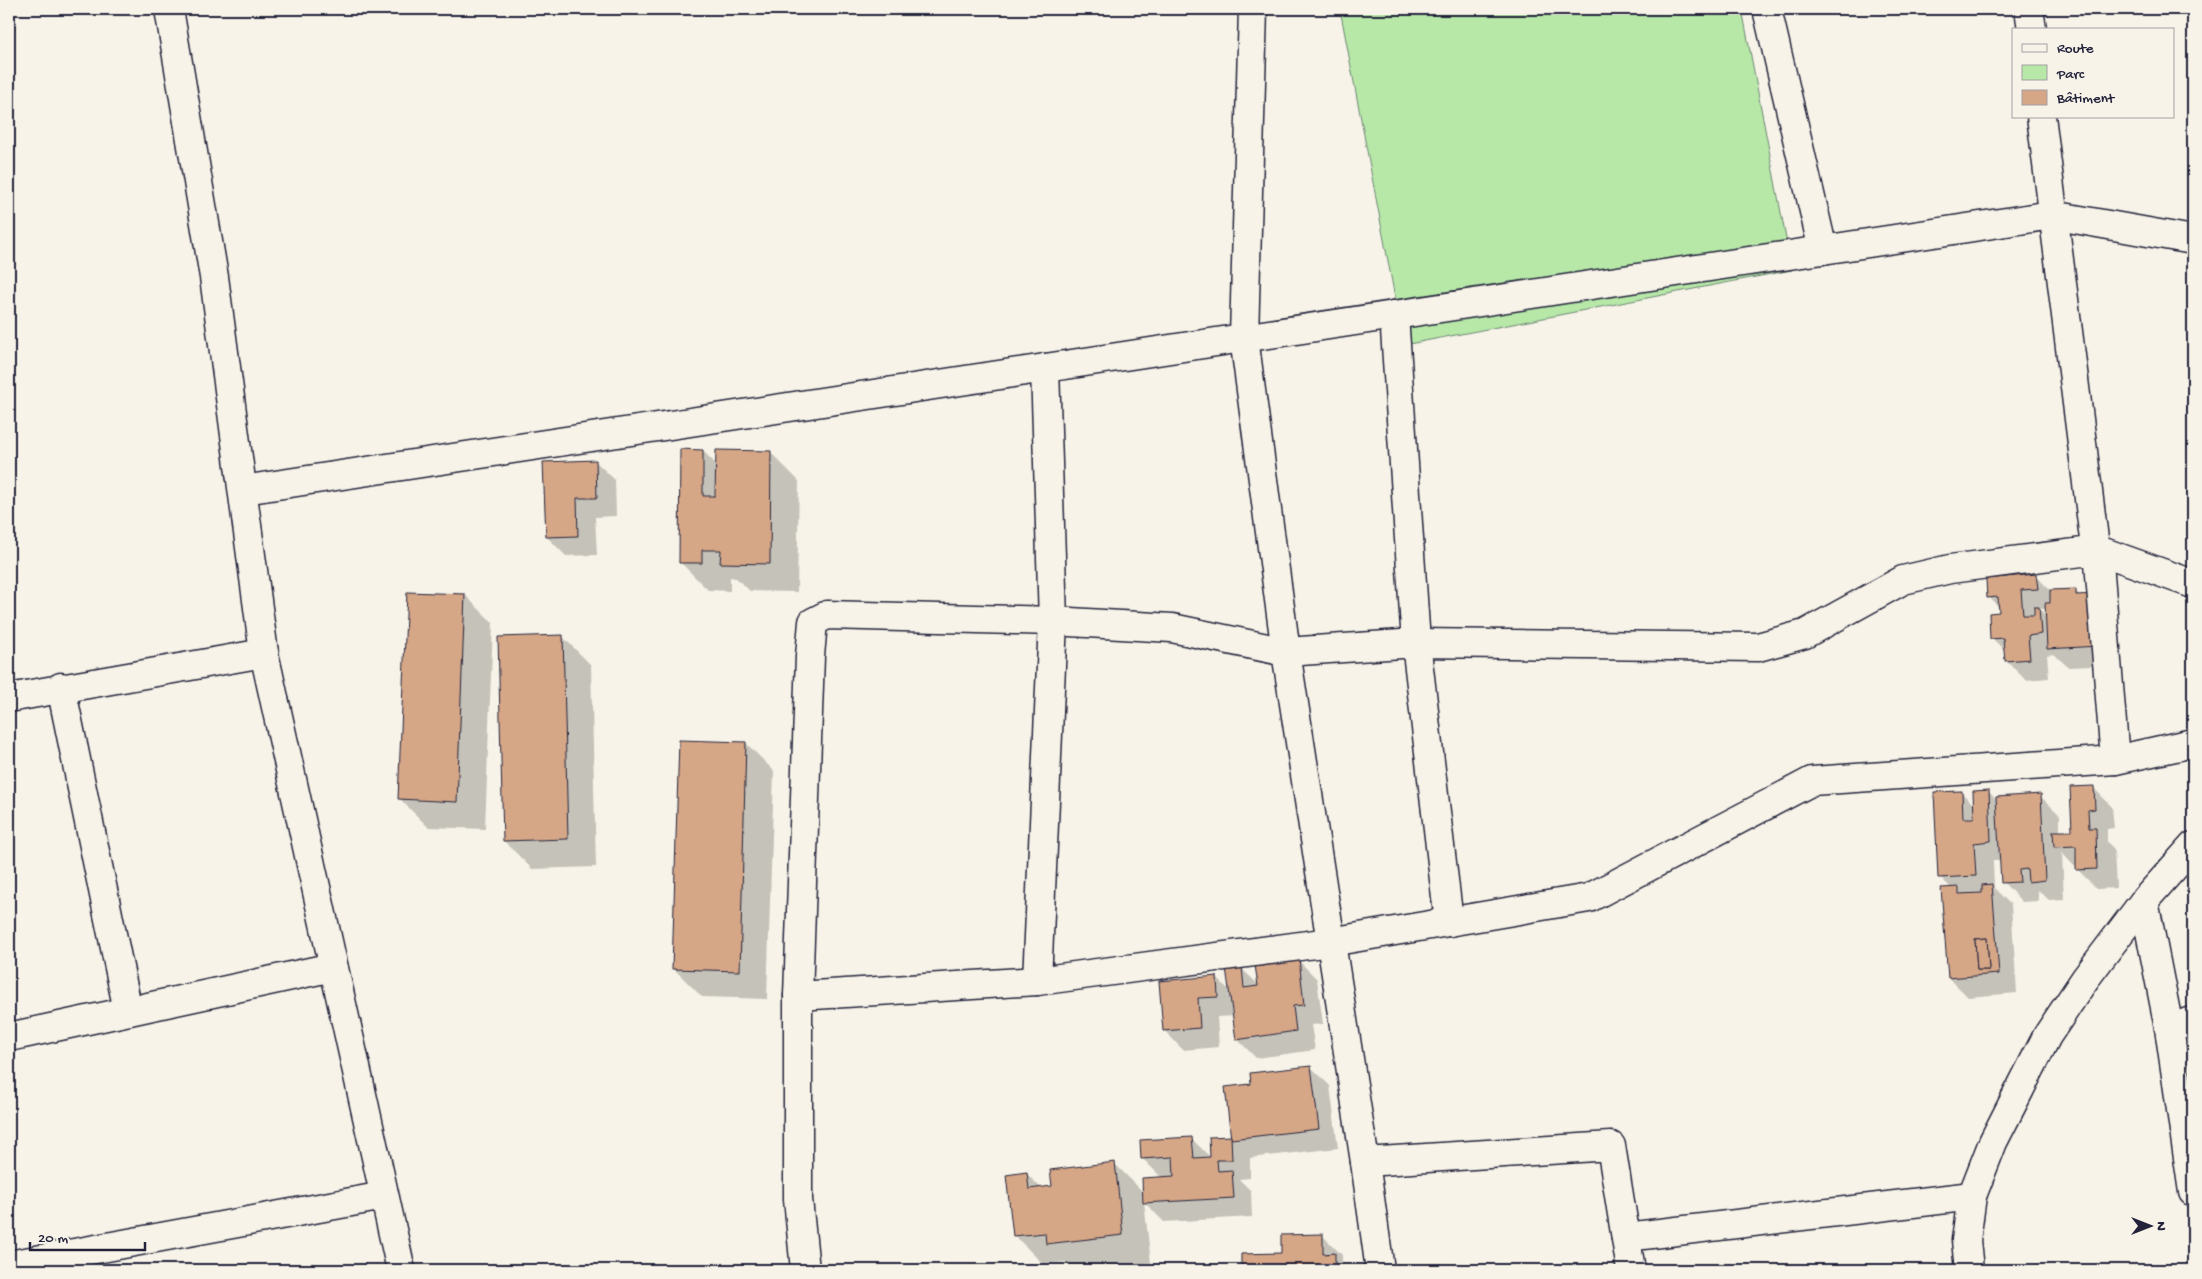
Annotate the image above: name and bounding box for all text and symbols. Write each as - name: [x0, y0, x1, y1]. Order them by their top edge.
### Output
- legend: [2012, 28, 2174, 118]
- text: Route: [2057, 40, 2094, 58]
- text: Parc: [2056, 66, 2085, 84]
- text: Bâtiment: [2056, 90, 2116, 108]
- north arrow: [2124, 1202, 2174, 1252]
- scale bar: [30, 1219, 145, 1251]
- text: N: [2152, 1221, 2169, 1231]
- text: 20 m: [38, 1230, 68, 1248]

